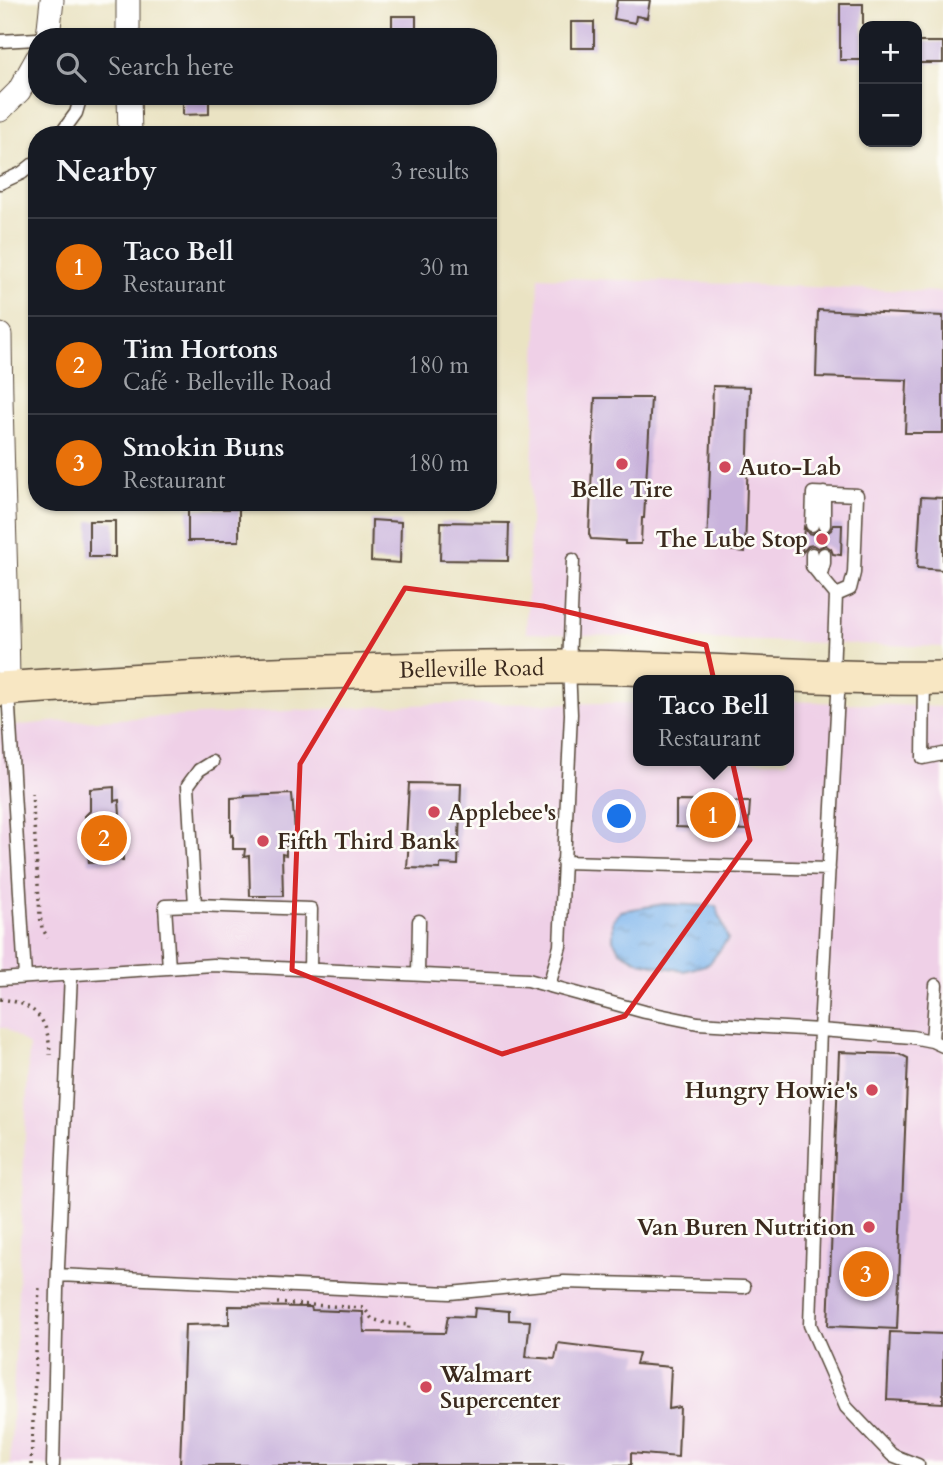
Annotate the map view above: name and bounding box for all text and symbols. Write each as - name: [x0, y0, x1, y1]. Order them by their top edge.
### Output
- map controls: [859, 21, 922, 147]
- button: +: [859, 21, 922, 84]
- search box: [28, 28, 497, 105]
- icon: search: [52, 48, 90, 86]
- text: Search here: [108, 49, 234, 84]
- button: −: [859, 84, 922, 147]
- text: Nearby: [56, 151, 157, 192]
- text: 3 results: [391, 156, 469, 187]
- text: Taco Bell: [123, 234, 234, 269]
- text: 1: [73, 252, 85, 283]
- text: 30 m: [420, 252, 469, 283]
- text: Restaurant: [123, 269, 226, 300]
- text: Tim Hortons: [123, 332, 278, 367]
- text: 2: [73, 350, 85, 381]
- text: 180 m: [408, 350, 469, 381]
- text: Café · Belleville Road: [123, 367, 331, 398]
- text: Smokin Buns: [123, 430, 284, 465]
- text: 3: [73, 448, 85, 479]
- text: 180 m: [408, 448, 469, 479]
- place label: Auto-Lab: [739, 452, 841, 483]
- marker: Belle Tire: [614, 456, 630, 472]
- marker: Auto-Lab: [717, 459, 733, 475]
- text: Restaurant: [123, 465, 226, 496]
- place label: Belle Tire: [571, 474, 673, 505]
- place label: The Lube Stop: [655, 524, 808, 555]
- marker: The Lube Stop: [814, 531, 830, 547]
- street label: Belleville Road: [398, 652, 545, 685]
- popup: [633, 675, 794, 766]
- text: Taco Bell: [658, 688, 769, 723]
- text: Restaurant: [658, 723, 761, 754]
- pin: 1: [690, 789, 736, 841]
- place label: Applebee's: [448, 797, 556, 828]
- your location: [602, 799, 636, 833]
- marker: Applebee's: [426, 804, 442, 820]
- pin: 2: [81, 812, 127, 864]
- place label: Fifth Third Bank: [277, 826, 458, 857]
- marker: Fifth Third Bank: [255, 833, 271, 849]
- place label: Hungry Howie's: [685, 1075, 858, 1106]
- marker: Hungry Howie's: [864, 1082, 880, 1098]
- place label: Van Buren Nutrition: [637, 1212, 855, 1243]
- marker: Van Buren Nutrition: [861, 1219, 877, 1235]
- pin: 3: [843, 1248, 889, 1300]
- place label: Walmart Supercenter: [439, 1359, 561, 1416]
- marker: Walmart Supercenter: [418, 1379, 434, 1395]

